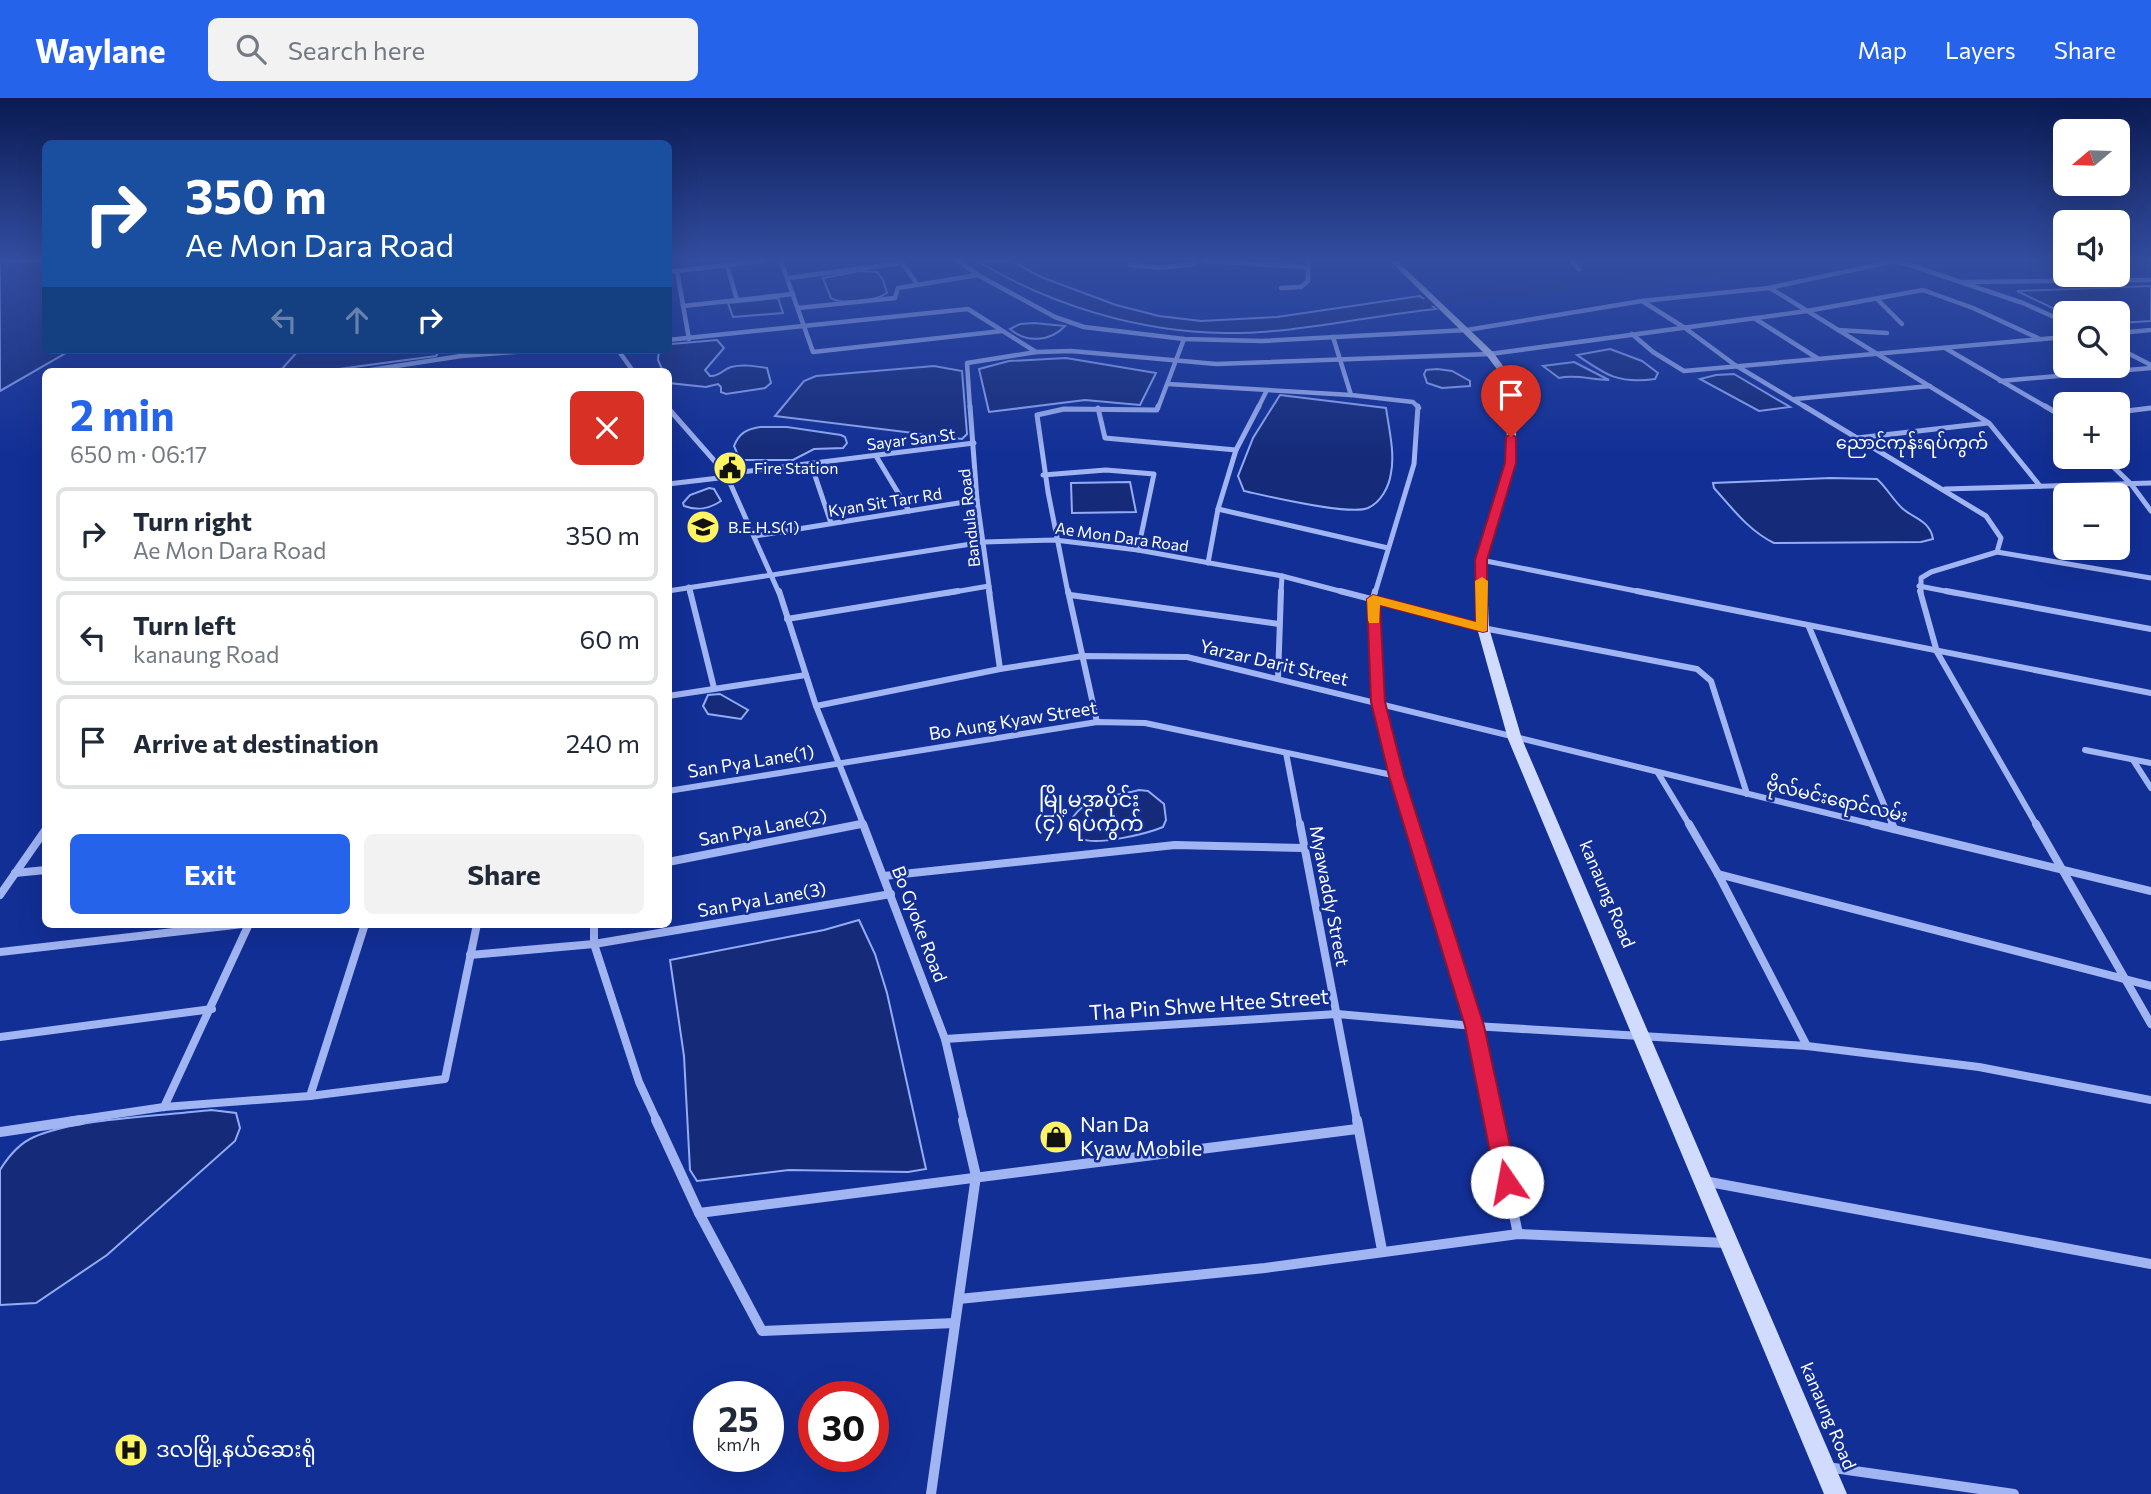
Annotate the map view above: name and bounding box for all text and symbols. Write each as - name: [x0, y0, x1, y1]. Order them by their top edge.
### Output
- search box: [208, 18, 698, 81]
- text: Waylane: [35, 29, 166, 70]
- icon: search: [232, 30, 270, 68]
- text: Search here: [288, 34, 425, 65]
- text: Map: [1858, 35, 1907, 64]
- text: Layers: [1945, 35, 2016, 64]
- text: Share: [2054, 35, 2116, 64]
- north arrow: [2053, 119, 2130, 196]
- map controls: [2053, 119, 2130, 560]
- text: 350 m: [185, 164, 327, 224]
- icon: right: [70, 168, 161, 259]
- button: sound: [2053, 210, 2130, 287]
- text: Ae Mon Dara Road: [185, 224, 454, 264]
- icon: left: [265, 301, 303, 339]
- icon: ahead: [338, 301, 376, 339]
- icon: right: [411, 301, 449, 339]
- button: search: [2053, 301, 2130, 378]
- pin: [1481, 365, 1541, 437]
- icon: arrive: [1492, 376, 1530, 414]
- text: 2 min: [70, 388, 175, 440]
- button: close: [570, 391, 644, 465]
- button: +: [2053, 392, 2130, 469]
- street label: Sayar San St: [865, 424, 957, 453]
- district label: ညောင်ကုန်းရပ်ကွက်: [1836, 430, 1988, 458]
- text: 650 m · 06:17: [70, 440, 207, 468]
- public building icon: Fire Station: [711, 449, 749, 487]
- place label: Fire Station: [754, 458, 838, 477]
- street label: Bandula Road: [954, 468, 983, 568]
- street label: Kyan Sit Tarr Rd: [827, 483, 943, 520]
- button: −: [2053, 483, 2130, 560]
- text: Turn right: [133, 505, 252, 536]
- school or university icon: B.E.H.S(1): [684, 508, 722, 546]
- icon: right: [74, 515, 112, 553]
- place label: B.E.H.S(1): [728, 517, 799, 536]
- street label: Ae Mon Dara Road: [1054, 518, 1190, 555]
- text: 350 m: [566, 519, 640, 550]
- text: Ae Mon Dara Road: [133, 536, 326, 564]
- text: Turn left: [133, 609, 236, 640]
- icon: left: [74, 619, 112, 657]
- text: 60 m: [580, 623, 640, 654]
- street label: Yarzar Darit Street: [1198, 634, 1351, 690]
- text: kanaung Road: [133, 640, 279, 668]
- street label: Bo Aung Kyaw Street: [927, 696, 1099, 744]
- icon: arrive: [74, 723, 112, 761]
- text: Arrive at destination: [133, 727, 379, 758]
- text: 240 m: [566, 727, 640, 758]
- street label: San Pya Lane(1): [686, 740, 816, 782]
- street label: ဗိုလ်မင်းရောင်လမ်း: [1763, 770, 1911, 831]
- district label: မြို့မအပိုင်း (၄) ရပ်ကွက်: [1034, 784, 1144, 841]
- street label: San Pya Lane(2): [697, 804, 829, 850]
- street label: Myawaddy Street: [1306, 823, 1354, 968]
- button: Exit: [70, 834, 350, 914]
- button: Share: [364, 834, 644, 914]
- street label: kanaung Road: [1575, 837, 1640, 951]
- street label: Bo Gyoke Road: [888, 862, 952, 985]
- street label: San Pya Lane(3): [696, 877, 828, 921]
- street label: Tha Pin Shwe Htee Street: [1088, 983, 1330, 1024]
- place label: Nan Da Kyaw Mobile: [1080, 1111, 1202, 1160]
- shop icon: Nan Da Kyaw Mobile: [1037, 1118, 1075, 1156]
- position arrow: [1470, 1145, 1544, 1219]
- street label: kanaung Road: [1796, 1359, 1861, 1473]
- speed limit sign: 30: [798, 1381, 889, 1472]
- text: 25: [718, 1396, 759, 1439]
- hospital icon: ဒလမြို့နယ်ဆေးရုံ: [112, 1431, 150, 1469]
- text: km/h: [717, 1433, 760, 1455]
- place label: ဒလမြို့နယ်ဆေးရုံ: [156, 1434, 316, 1467]

